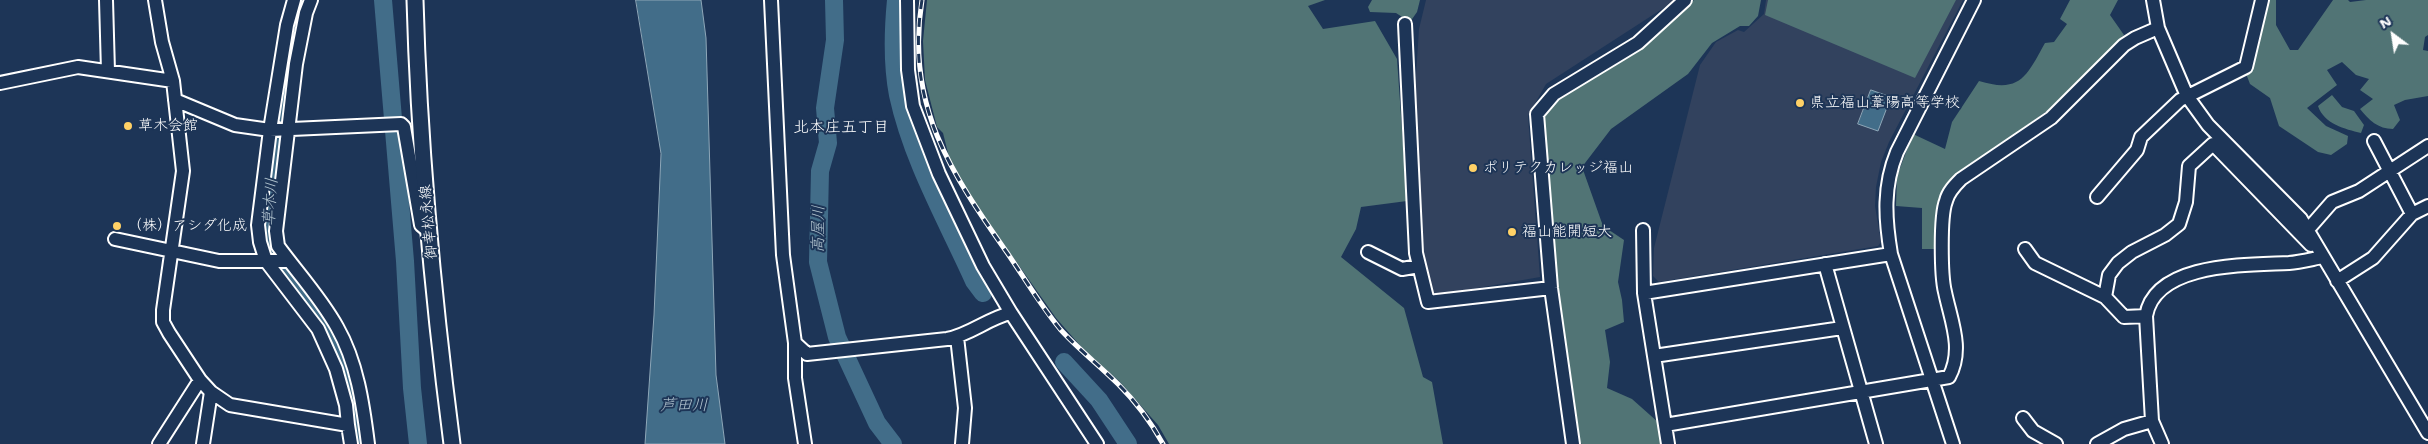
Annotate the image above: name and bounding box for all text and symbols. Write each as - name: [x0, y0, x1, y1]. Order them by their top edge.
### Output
- north arrow: [2368, 10, 2418, 60]
- text: N: [2376, 12, 2395, 33]
- place label: 県立福山葦陽高等学校: [1810, 94, 1960, 112]
- marker: 県立福山葦陽高等学校: [1794, 97, 1806, 109]
- place label: 草木会館: [138, 117, 198, 135]
- district label: 北本庄五丁目: [793, 118, 889, 138]
- marker: 草木会館: [122, 120, 134, 132]
- place label: ポリテクカレッジ福山: [1483, 159, 1633, 177]
- marker: ポリテクカレッジ福山: [1467, 162, 1479, 174]
- water label: 草木川: [260, 177, 282, 227]
- street label: 御幸松永線: [417, 184, 441, 260]
- water label: 高屋川: [809, 205, 829, 253]
- place label: （株）アシダ化成: [127, 217, 247, 235]
- marker: （株）アシダ化成: [111, 220, 123, 232]
- place label: 福山能開短大: [1522, 223, 1612, 241]
- marker: 福山能開短大: [1506, 226, 1518, 238]
- water label: 芦田川: [660, 396, 708, 416]

